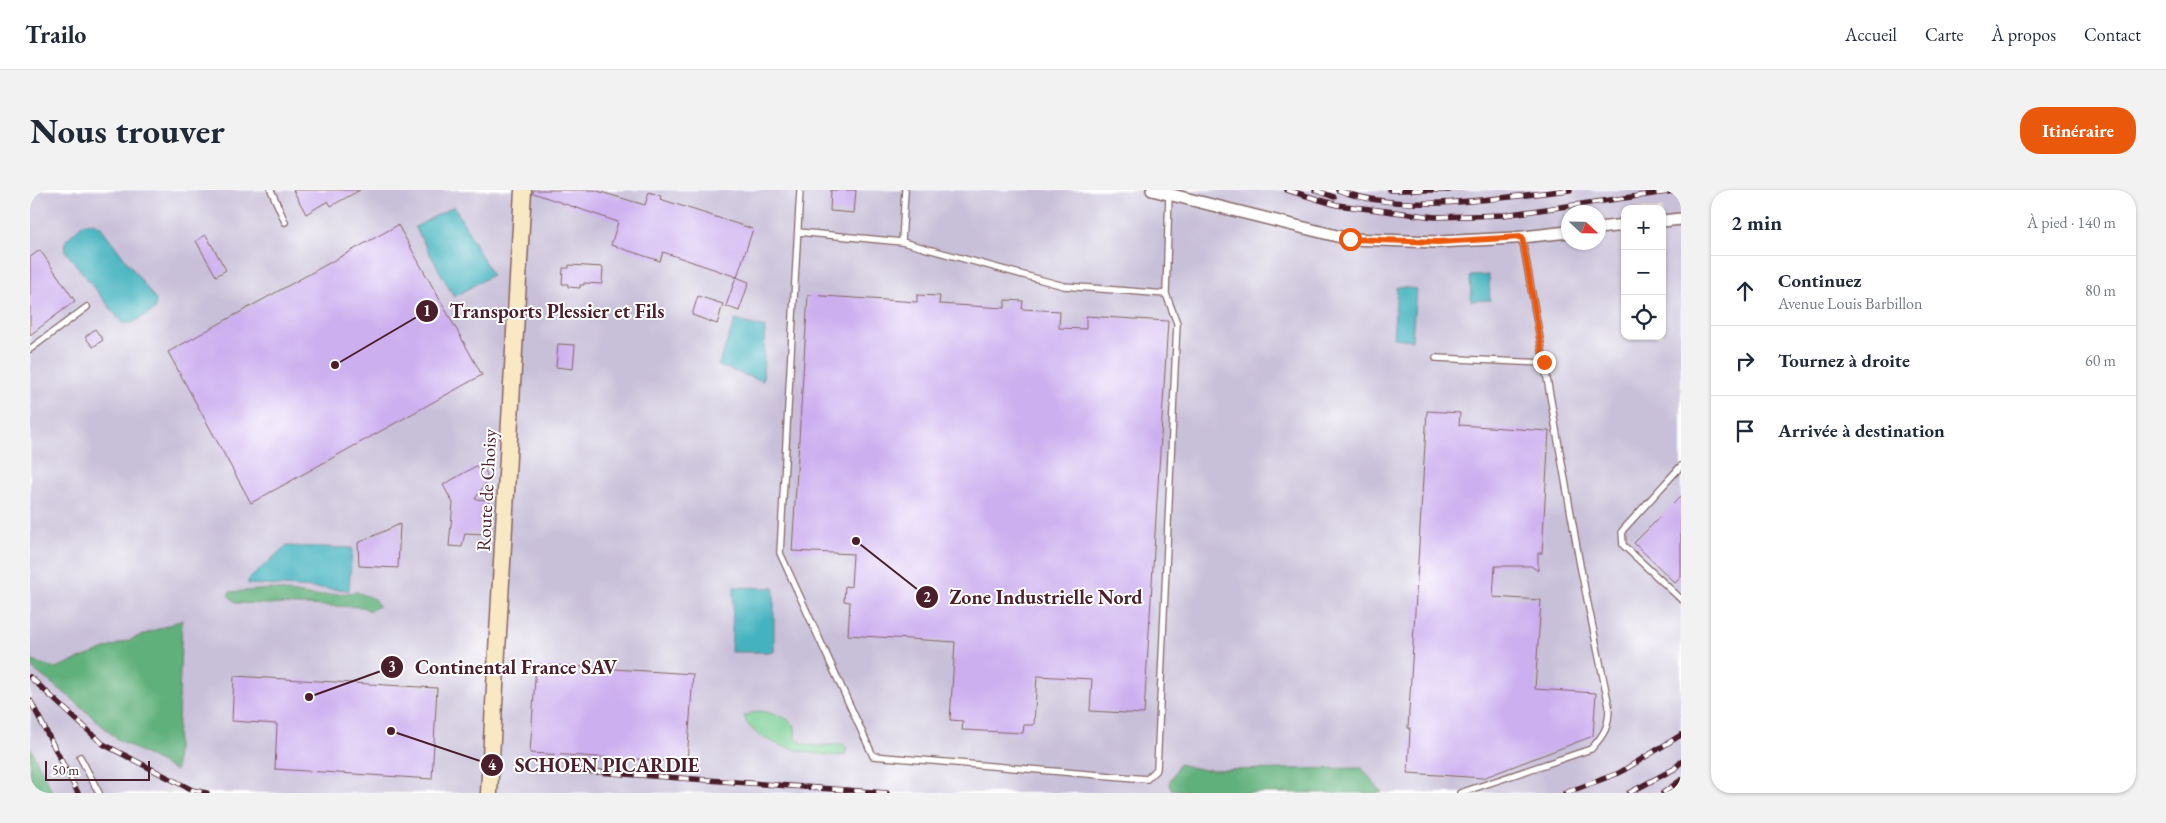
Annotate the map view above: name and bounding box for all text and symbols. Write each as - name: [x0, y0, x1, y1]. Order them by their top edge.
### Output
- text: Trailo: [25, 19, 86, 50]
- text: Accueil: [1845, 23, 1897, 46]
- text: Carte: [1925, 23, 1964, 46]
- text: À propos: [1992, 23, 2056, 46]
- text: Contact: [2084, 23, 2141, 46]
- button: Itinéraire: [2020, 107, 2136, 154]
- text: Nous trouver: [30, 108, 225, 153]
- north arrow: [1561, 205, 1606, 250]
- map controls: [1621, 205, 1666, 340]
- button: +: [1621, 205, 1666, 250]
- text: 2 min: [1731, 209, 1782, 236]
- text: À pied · 140 m: [2027, 212, 2116, 233]
- route start: [1339, 228, 1362, 251]
- button: −: [1621, 250, 1666, 295]
- text: Continuez: [1778, 268, 1862, 293]
- icon: ahead: [1731, 277, 1759, 305]
- text: 80 m: [2085, 280, 2116, 301]
- callout: Transports Plessier et Fils: [414, 293, 674, 328]
- text: Avenue Louis Barbillon: [1778, 293, 1922, 314]
- button: locate: [1621, 295, 1666, 340]
- text: Transports Plessier et Fils: [450, 298, 664, 324]
- text: 1: [423, 301, 431, 320]
- icon: right: [1731, 347, 1759, 375]
- text: Tournez à droite: [1778, 348, 1910, 373]
- text: 60 m: [2085, 350, 2116, 371]
- route end: [1533, 351, 1556, 374]
- icon: arrive: [1731, 417, 1759, 445]
- text: Arrivée à destination: [1778, 418, 1945, 443]
- street label: Route de Choisy: [471, 427, 502, 552]
- callout: Zone Industrielle Nord: [914, 580, 1152, 615]
- text: Zone Industrielle Nord: [949, 584, 1143, 610]
- text: 2: [923, 587, 931, 606]
- callout: Continental France SAV: [380, 649, 627, 684]
- text: Continental France SAV: [415, 654, 618, 680]
- text: 3: [388, 657, 396, 676]
- callout: SCHOEN PICARDIE: [479, 747, 709, 782]
- text: SCHOEN PICARDIE: [515, 752, 700, 778]
- text: 4: [488, 755, 497, 774]
- scale bar: [45, 758, 150, 781]
- text: 50 m: [52, 761, 79, 779]

